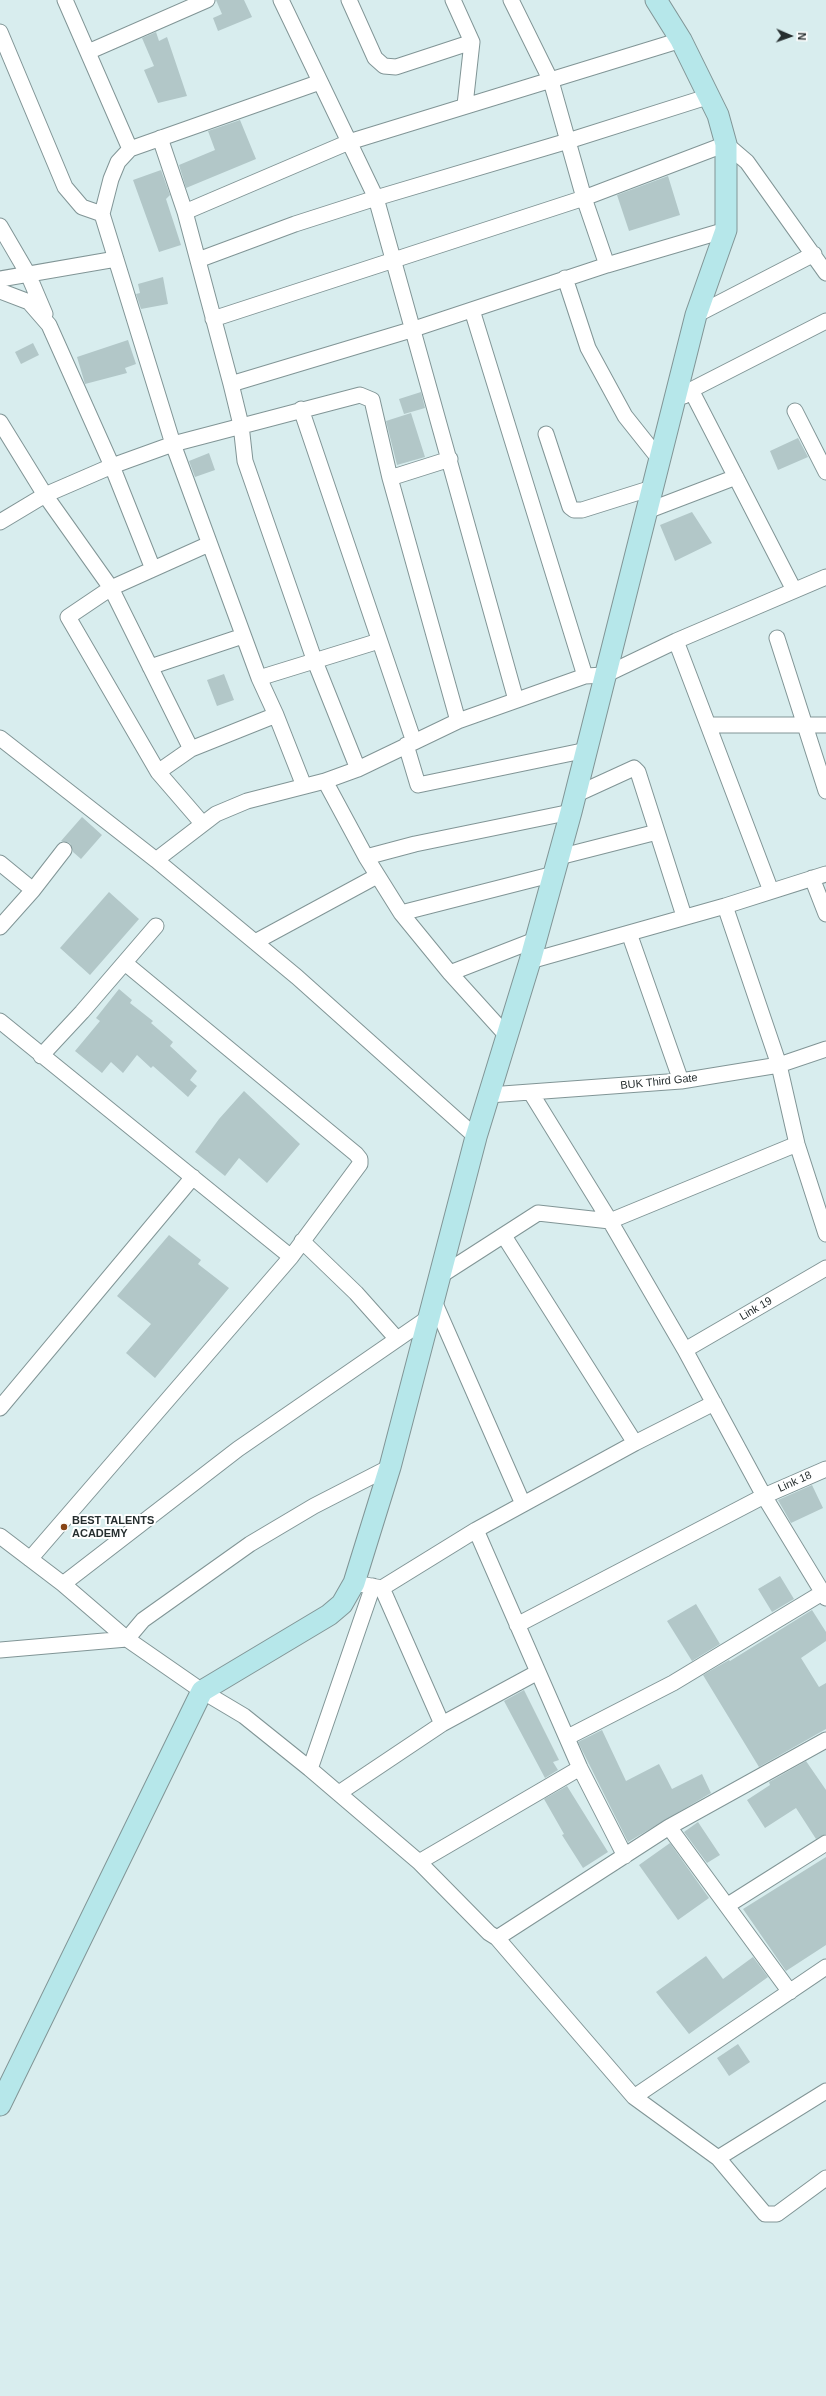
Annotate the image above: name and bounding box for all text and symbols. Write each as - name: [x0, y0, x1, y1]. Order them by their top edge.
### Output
- north arrow: [770, 16, 810, 56]
- text: N: [796, 32, 808, 41]
- street label: BUK Third Gate: [620, 1071, 698, 1093]
- street label: Link 19: [737, 1294, 775, 1324]
- street label: Link 18: [776, 1469, 814, 1495]
- place label: BEST TALENTS ACADEMY: [72, 1514, 154, 1540]
- marker: BEST TALENTS ACADEMY: [59, 1522, 69, 1532]

